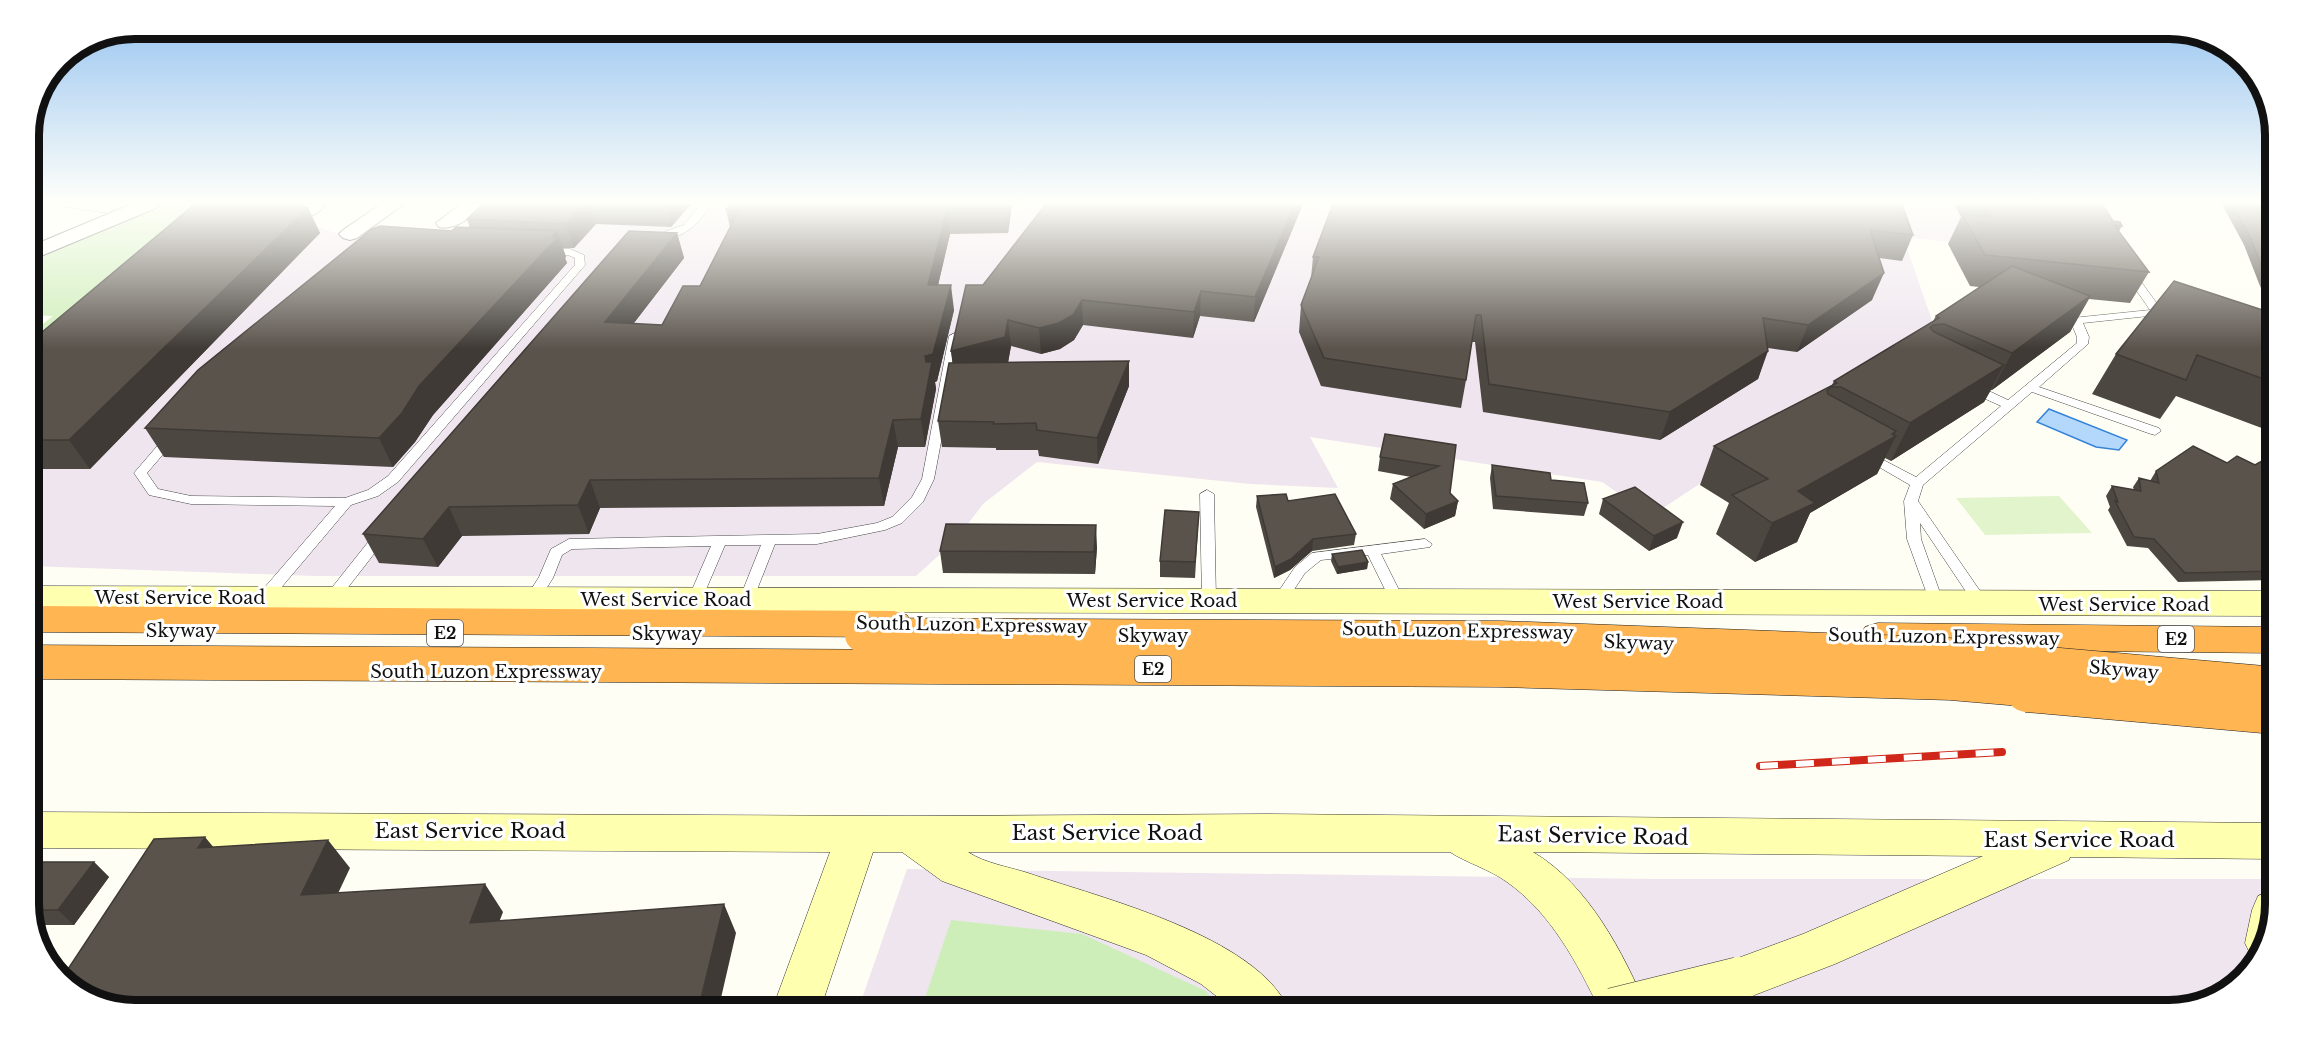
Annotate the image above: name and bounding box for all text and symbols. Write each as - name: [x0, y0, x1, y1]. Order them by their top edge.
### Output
- street label: West Service Road: [94, 587, 265, 609]
- street label: West Service Road: [580, 589, 751, 611]
- street label: West Service Road: [1066, 590, 1237, 612]
- street label: West Service Road: [1552, 591, 1723, 613]
- street label: West Service Road: [2038, 594, 2209, 616]
- street label: South Luzon Expressway: [856, 612, 1089, 638]
- street label: South Luzon Expressway: [1342, 618, 1575, 644]
- street label: Skyway: [146, 620, 217, 642]
- road number: E2: [427, 620, 463, 646]
- street label: Skyway: [632, 623, 703, 645]
- street label: South Luzon Expressway: [1828, 624, 2061, 650]
- street label: Skyway: [1118, 625, 1189, 647]
- road number: E2: [2158, 626, 2194, 652]
- street label: Skyway: [1603, 631, 1675, 655]
- road number: E2: [1135, 656, 1171, 682]
- street label: Skyway: [2088, 656, 2161, 684]
- street label: South Luzon Expressway: [370, 661, 602, 683]
- street label: East Service Road: [374, 818, 566, 844]
- street label: East Service Road: [1011, 820, 1203, 846]
- street label: East Service Road: [1497, 821, 1689, 851]
- street label: East Service Road: [1983, 827, 2175, 853]

